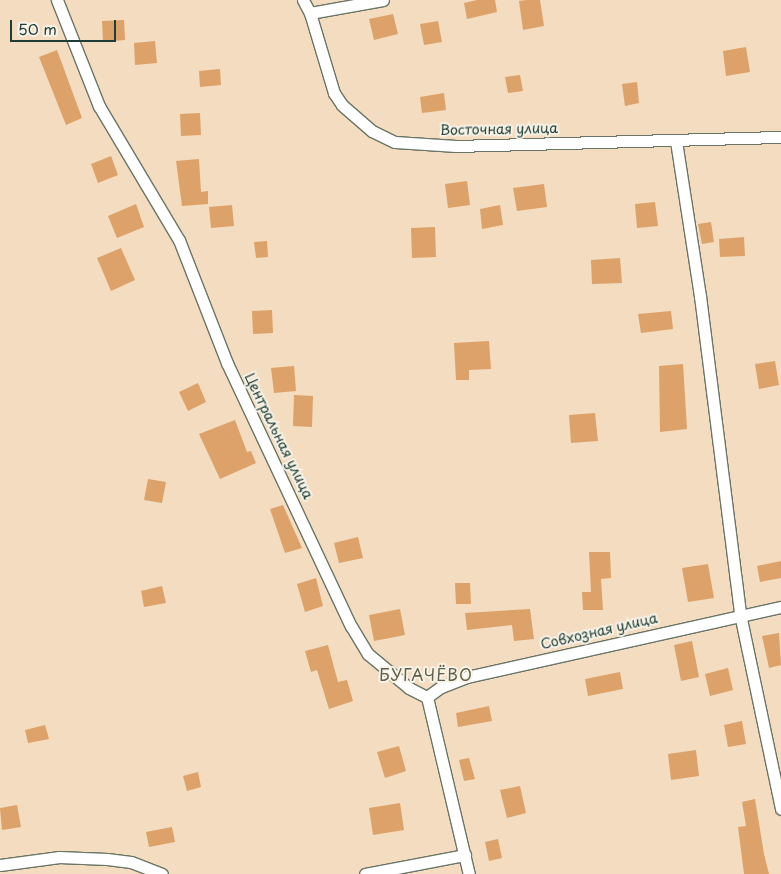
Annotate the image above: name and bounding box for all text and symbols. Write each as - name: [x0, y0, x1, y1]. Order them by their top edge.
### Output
- scale bar: [12, 10, 119, 42]
- text: 50 m: [18, 17, 57, 40]
- street label: Восточная улица: [439, 120, 559, 138]
- street label: Центральная улица: [241, 370, 317, 502]
- street label: Совхозная улица: [538, 609, 660, 653]
- district label: БУГАЧЁВО: [379, 664, 473, 684]

